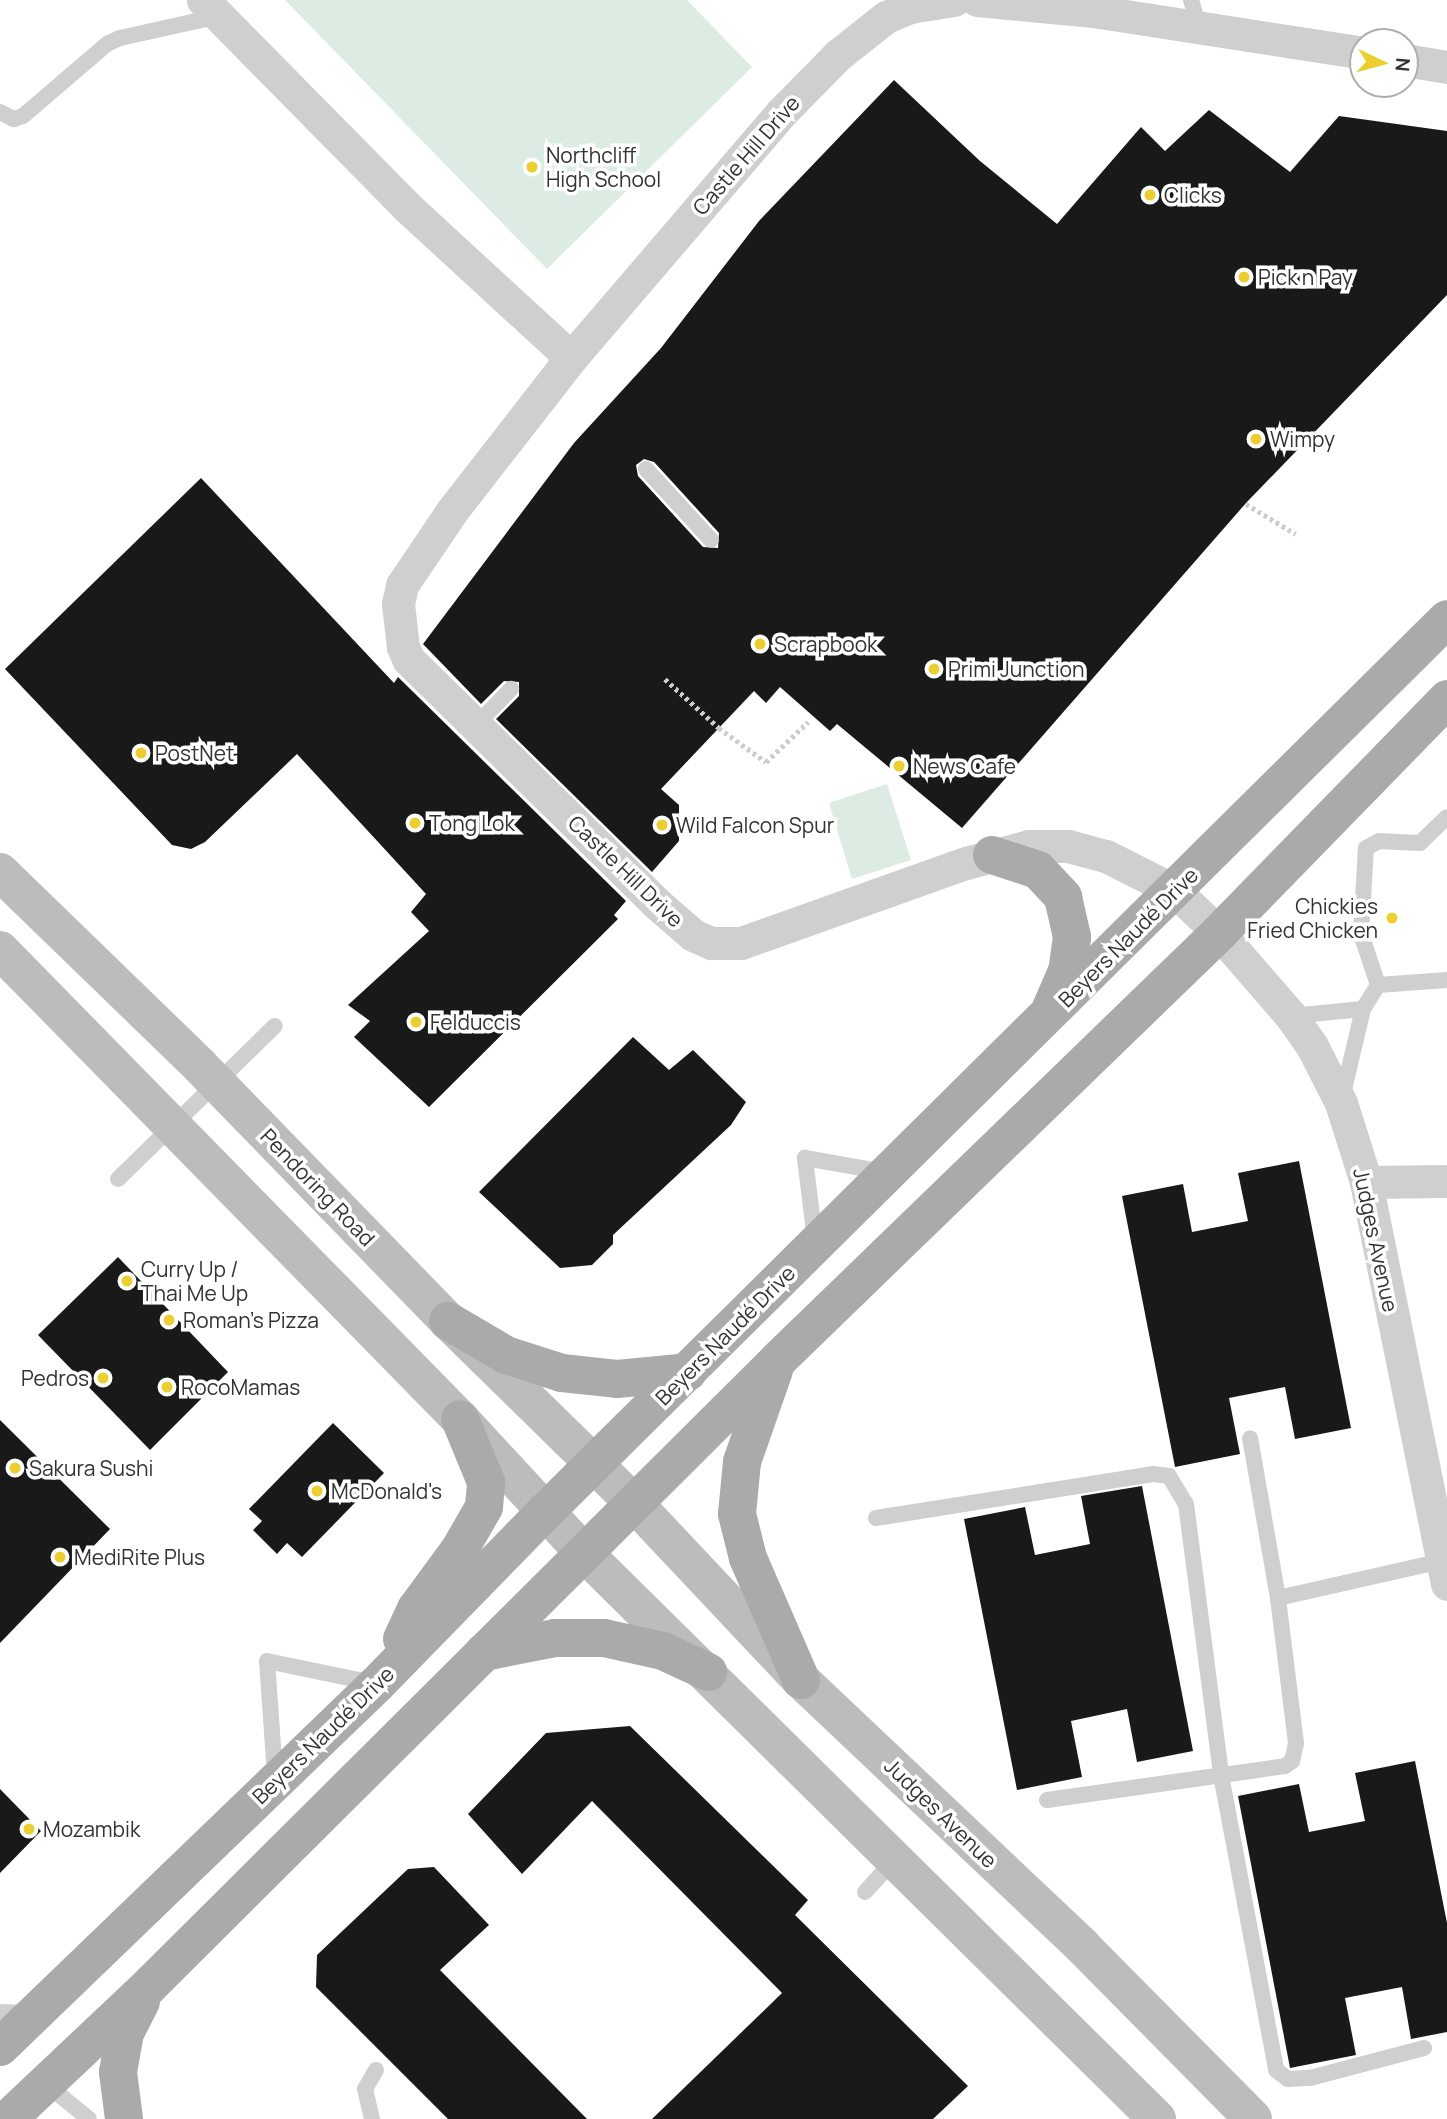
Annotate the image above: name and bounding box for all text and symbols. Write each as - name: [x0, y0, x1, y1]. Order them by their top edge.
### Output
- north arrow: [1349, 28, 1419, 98]
- text: N: [1389, 57, 1416, 73]
- street label: Castle Hill Drive: [687, 90, 805, 220]
- place label: Northcliff High School: [546, 142, 661, 192]
- marker: Northcliff High School: [524, 159, 540, 175]
- place label: Clicks: [1164, 182, 1222, 208]
- marker: Clicks: [1142, 187, 1158, 203]
- place label: Pick n Pay: [1258, 264, 1353, 290]
- marker: Pick n Pay: [1236, 269, 1252, 285]
- place label: Wimpy: [1270, 426, 1335, 452]
- marker: Wimpy: [1248, 431, 1264, 447]
- place label: Scrapbook: [774, 631, 878, 657]
- marker: Scrapbook: [752, 636, 768, 652]
- place label: Primi Junction: [948, 656, 1085, 682]
- marker: Primi Junction: [926, 661, 942, 677]
- place label: PostNet: [155, 740, 234, 766]
- marker: PostNet: [133, 745, 149, 761]
- place label: News Cafe: [913, 753, 1016, 779]
- marker: News Cafe: [891, 758, 907, 774]
- place label: Tong Lok: [429, 810, 515, 836]
- street label: Castle Hill Drive: [563, 810, 689, 932]
- place label: Wild Falcon Spur: [676, 812, 834, 838]
- marker: Tong Lok: [407, 815, 423, 831]
- marker: Wild Falcon Spur: [654, 817, 670, 833]
- street label: Beyers Naudé Drive: [1053, 862, 1203, 1012]
- place label: Chickies Fried Chicken: [1247, 893, 1378, 943]
- marker: Chickies Fried Chicken: [1384, 910, 1400, 926]
- place label: Felduccis: [430, 1009, 521, 1035]
- marker: Felduccis: [408, 1014, 424, 1030]
- street label: Pendoring Road: [256, 1123, 380, 1251]
- street label: Judges Avenue: [1348, 1166, 1404, 1314]
- place label: Curry Up / Thai Me Up: [141, 1256, 248, 1306]
- street label: Beyers Naudé Drive: [650, 1260, 800, 1410]
- marker: Curry Up / Thai Me Up: [119, 1273, 135, 1289]
- place label: Roman's Pizza: [183, 1307, 319, 1333]
- marker: Roman's Pizza: [161, 1312, 177, 1328]
- place label: Pedros: [21, 1365, 89, 1391]
- marker: Pedros: [95, 1370, 111, 1386]
- place label: RocoMamas: [181, 1374, 300, 1400]
- marker: RocoMamas: [159, 1379, 175, 1395]
- place label: Sakura Sushi: [29, 1455, 153, 1481]
- marker: Sakura Sushi: [7, 1460, 23, 1476]
- place label: McDonald's: [331, 1478, 442, 1504]
- marker: McDonald's: [309, 1483, 325, 1499]
- place label: MediRite Plus: [74, 1544, 205, 1570]
- marker: MediRite Plus: [52, 1549, 68, 1565]
- street label: Beyers Naudé Drive: [247, 1661, 399, 1809]
- street label: Judges Avenue: [880, 1753, 1002, 1873]
- place label: Mozambik: [43, 1816, 140, 1842]
- marker: Mozambik: [21, 1821, 37, 1837]

